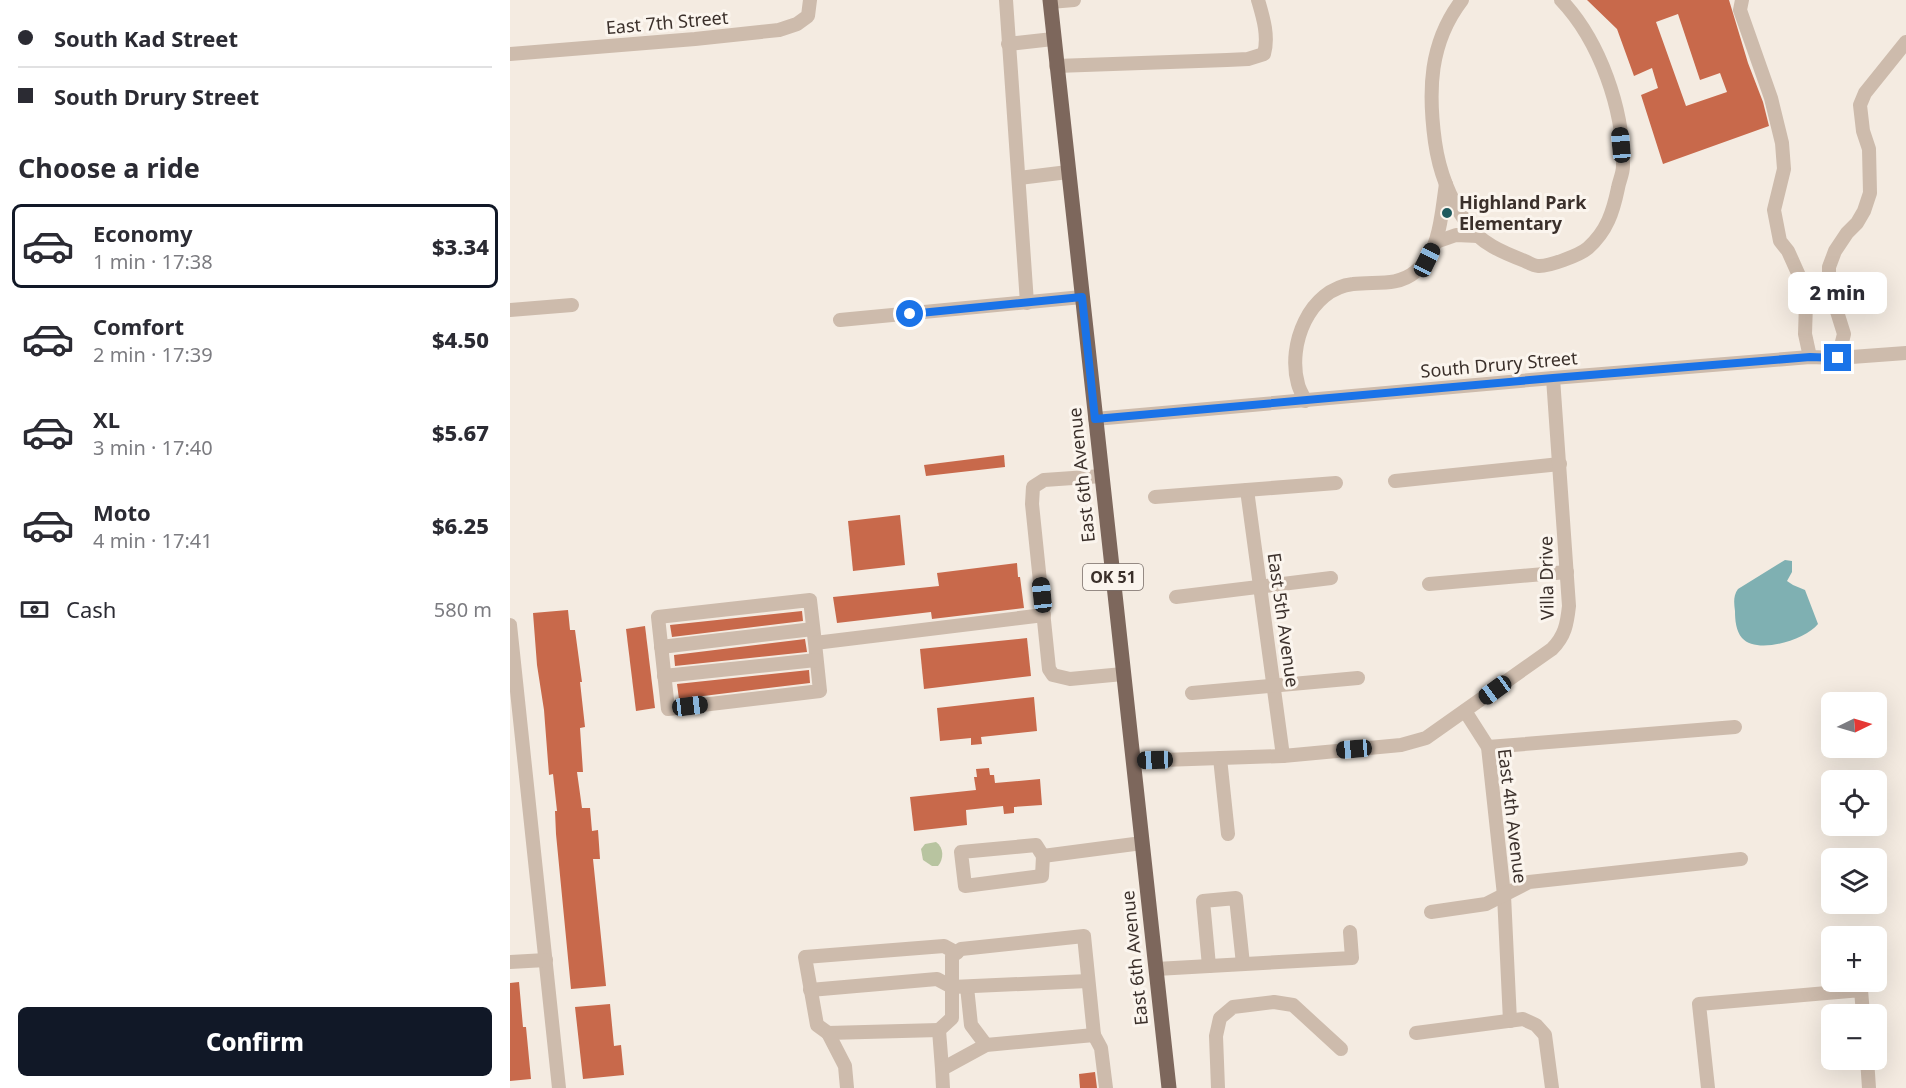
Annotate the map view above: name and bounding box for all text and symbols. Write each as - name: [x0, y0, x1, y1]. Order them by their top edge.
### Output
- street label: East 7th Street: [605, 5, 730, 39]
- text: South Kad Street: [54, 23, 238, 53]
- text: South Drury Street: [54, 81, 259, 111]
- car: [1610, 126, 1632, 164]
- text: Choose a ride: [18, 149, 200, 186]
- place label: Highland Park Elementary: [1459, 190, 1587, 235]
- marker: Highland Park Elementary: [1440, 206, 1454, 220]
- text: Economy: [93, 218, 192, 248]
- icon: car: [21, 219, 75, 273]
- text: $3.34: [432, 231, 489, 261]
- car: [1411, 240, 1443, 280]
- text: 1 min · 17:38: [93, 248, 213, 275]
- callout: 2 min: [1788, 271, 1888, 313]
- text: 2 min: [1810, 279, 1865, 306]
- route start: [896, 300, 923, 327]
- text: Comfort: [93, 311, 184, 341]
- icon: car: [21, 312, 75, 366]
- text: $4.50: [432, 324, 489, 354]
- text: 2 min · 17:39: [93, 341, 213, 368]
- route end: [1824, 344, 1851, 371]
- street label: South Drury Street: [1419, 345, 1579, 383]
- text: XL: [93, 404, 120, 434]
- icon: car: [21, 405, 75, 459]
- street label: East 6th Avenue: [1062, 406, 1100, 544]
- text: $5.67: [432, 417, 489, 447]
- text: 3 min · 17:40: [93, 434, 213, 461]
- text: Moto: [93, 497, 151, 527]
- icon: car: [21, 498, 75, 552]
- text: $6.25: [432, 510, 489, 540]
- text: 4 min · 17:41: [93, 527, 213, 554]
- street label: Villa Drive: [1533, 536, 1559, 620]
- street label: East 5th Avenue: [1263, 551, 1305, 689]
- road number: OK 51: [1083, 564, 1143, 590]
- car: [1031, 576, 1053, 614]
- icon: cash: [18, 593, 51, 626]
- text: Cash: [66, 594, 116, 624]
- text: 580 m: [434, 596, 492, 623]
- car: [1475, 672, 1515, 708]
- north arrow: [1821, 692, 1887, 758]
- map controls: [1821, 692, 1887, 1070]
- car: [671, 695, 709, 717]
- car: [1335, 738, 1373, 760]
- street label: East 4th Avenue: [1493, 747, 1533, 885]
- car: [1137, 750, 1173, 770]
- button: locate: [1821, 770, 1887, 836]
- button: layers: [1821, 848, 1887, 914]
- street label: East 6th Avenue: [1115, 889, 1153, 1027]
- button: +: [1821, 926, 1887, 992]
- button: −: [1821, 1004, 1887, 1070]
- button: Confirm: [18, 1007, 492, 1076]

